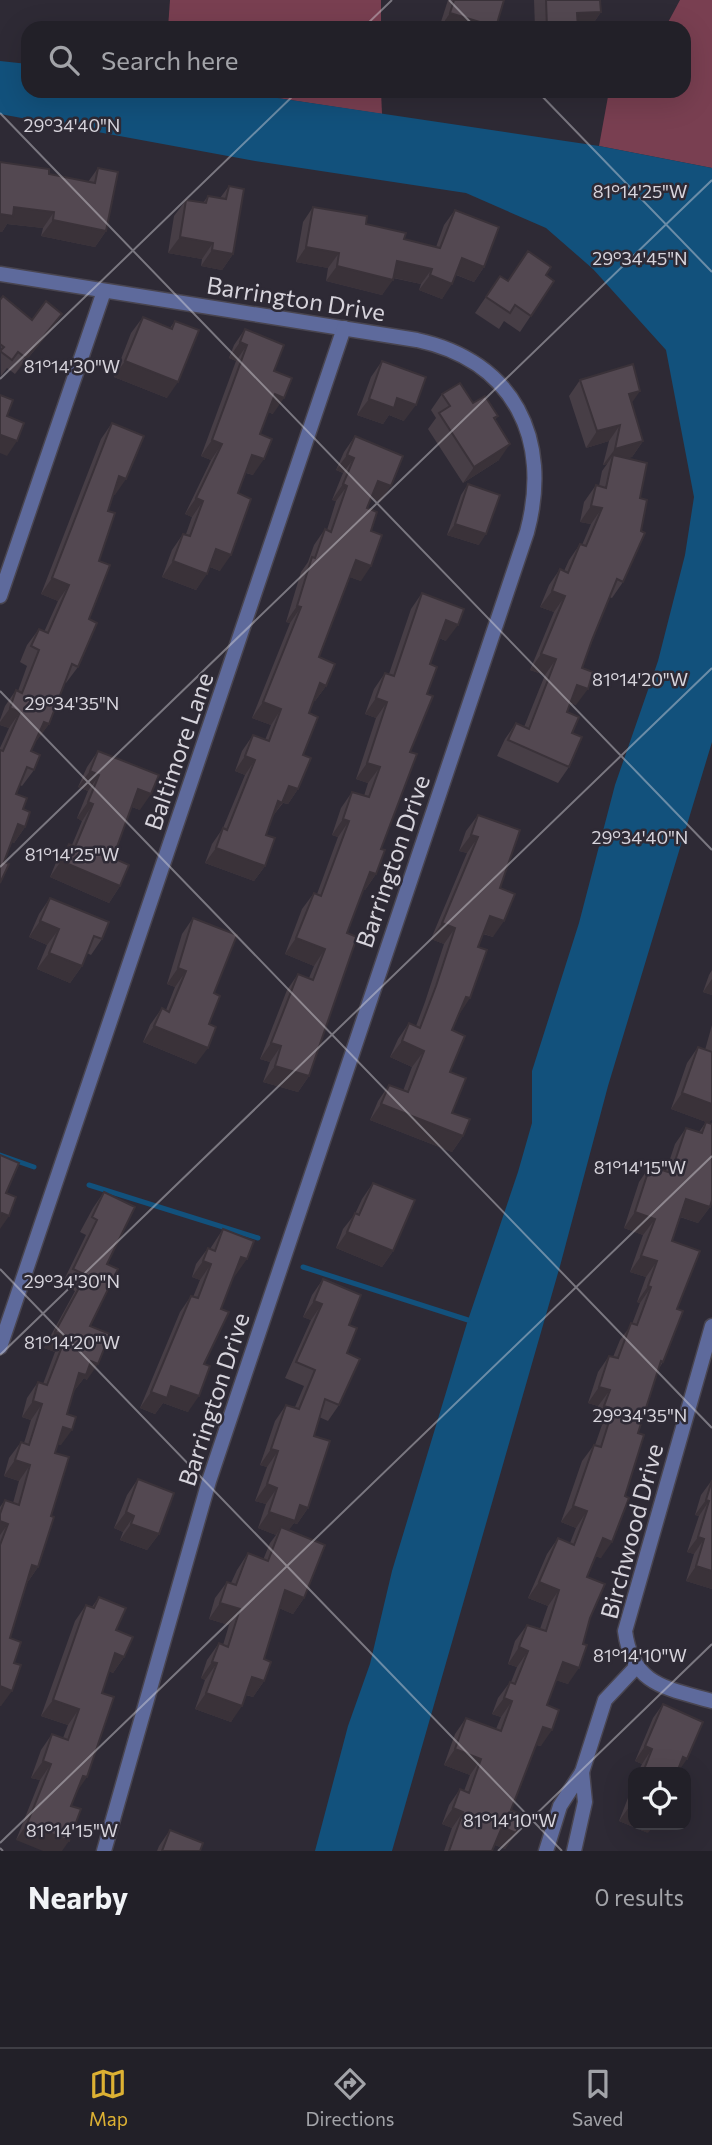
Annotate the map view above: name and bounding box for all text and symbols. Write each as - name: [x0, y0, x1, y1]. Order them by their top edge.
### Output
- search box: [21, 21, 691, 98]
- icon: search: [45, 41, 83, 79]
- text: Search here: [101, 44, 239, 75]
- text: 29°34'40"N: [24, 114, 120, 136]
- text: 81°14'25"W: [593, 180, 687, 202]
- text: 29°34'45"N: [592, 247, 688, 269]
- street label: Barrington Drive: [205, 270, 387, 326]
- text: 81°14'30"W: [24, 355, 120, 377]
- street label: Baltimore Lane: [137, 668, 219, 834]
- text: 81°14'20"W: [592, 668, 688, 690]
- text: 29°34'35"N: [25, 692, 119, 714]
- street label: Barrington Drive: [349, 771, 435, 951]
- text: 29°34'40"N: [592, 826, 688, 848]
- text: 81°14'25"W: [25, 843, 119, 865]
- text: 81°14'15"W: [594, 1156, 686, 1178]
- text: 29°34'30"N: [24, 1270, 120, 1292]
- street label: Barrington Drive: [171, 1309, 255, 1489]
- text: 81°14'20"W: [24, 1331, 120, 1353]
- text: 29°34'35"N: [593, 1404, 687, 1426]
- street label: Birchwood Drive: [594, 1440, 668, 1622]
- text: 81°14'10"W: [593, 1644, 687, 1666]
- map controls: [628, 1767, 691, 1830]
- button: locate: [628, 1767, 691, 1830]
- text: 81°14'10"W: [463, 1809, 557, 1831]
- text: 81°14'15"W: [26, 1819, 118, 1841]
- text: Nearby: [28, 1878, 128, 1915]
- text: 0 results: [595, 1883, 684, 1911]
- tab: Map: [89, 2065, 128, 2130]
- tab: Directions: [305, 2065, 395, 2130]
- tab: Saved: [572, 2065, 623, 2130]

